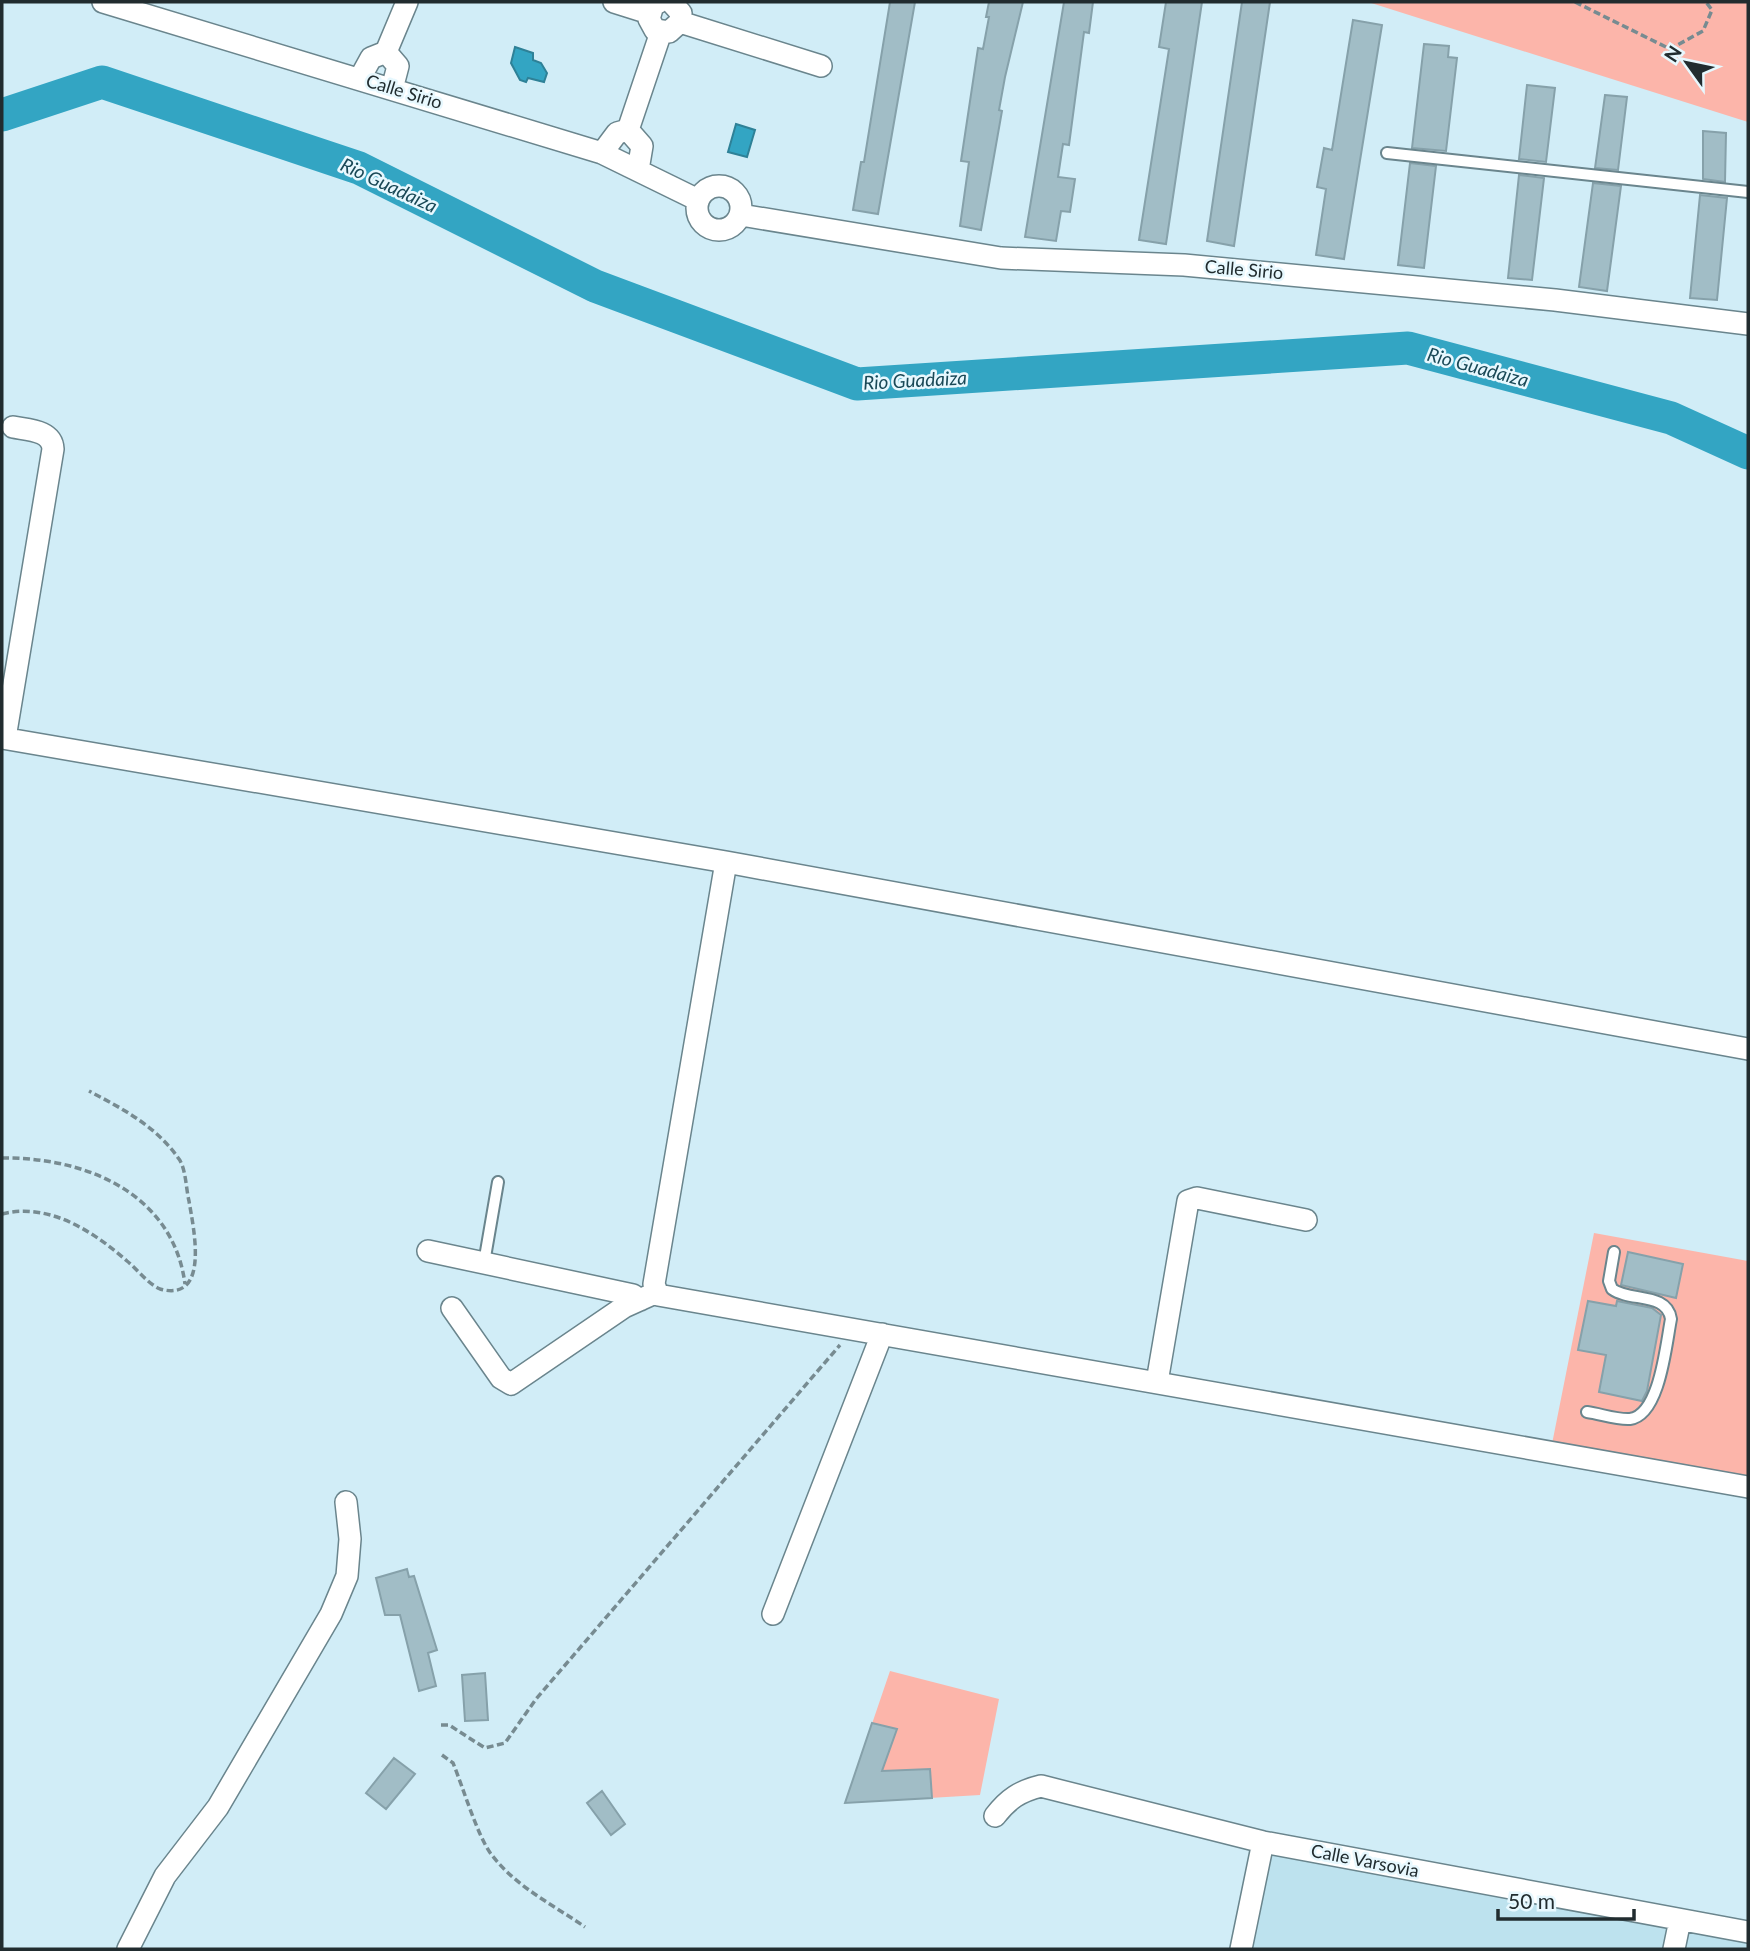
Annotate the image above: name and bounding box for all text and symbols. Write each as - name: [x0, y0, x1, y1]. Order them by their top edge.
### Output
- north arrow: [1652, 28, 1722, 98]
- text: N: [1659, 41, 1686, 66]
- street label: Calle Sirio: [363, 69, 445, 113]
- water label: Rio Guadaiza: [337, 152, 441, 217]
- street label: Calle Sirio: [1204, 255, 1284, 283]
- water label: Rio Guadaiza: [1425, 342, 1531, 391]
- water label: Rio Guadaiza: [863, 365, 967, 394]
- street label: Calle Varsovia: [1309, 1839, 1421, 1881]
- scale bar: [1498, 1878, 1634, 1922]
- text: 50 m: [1508, 1888, 1555, 1913]

